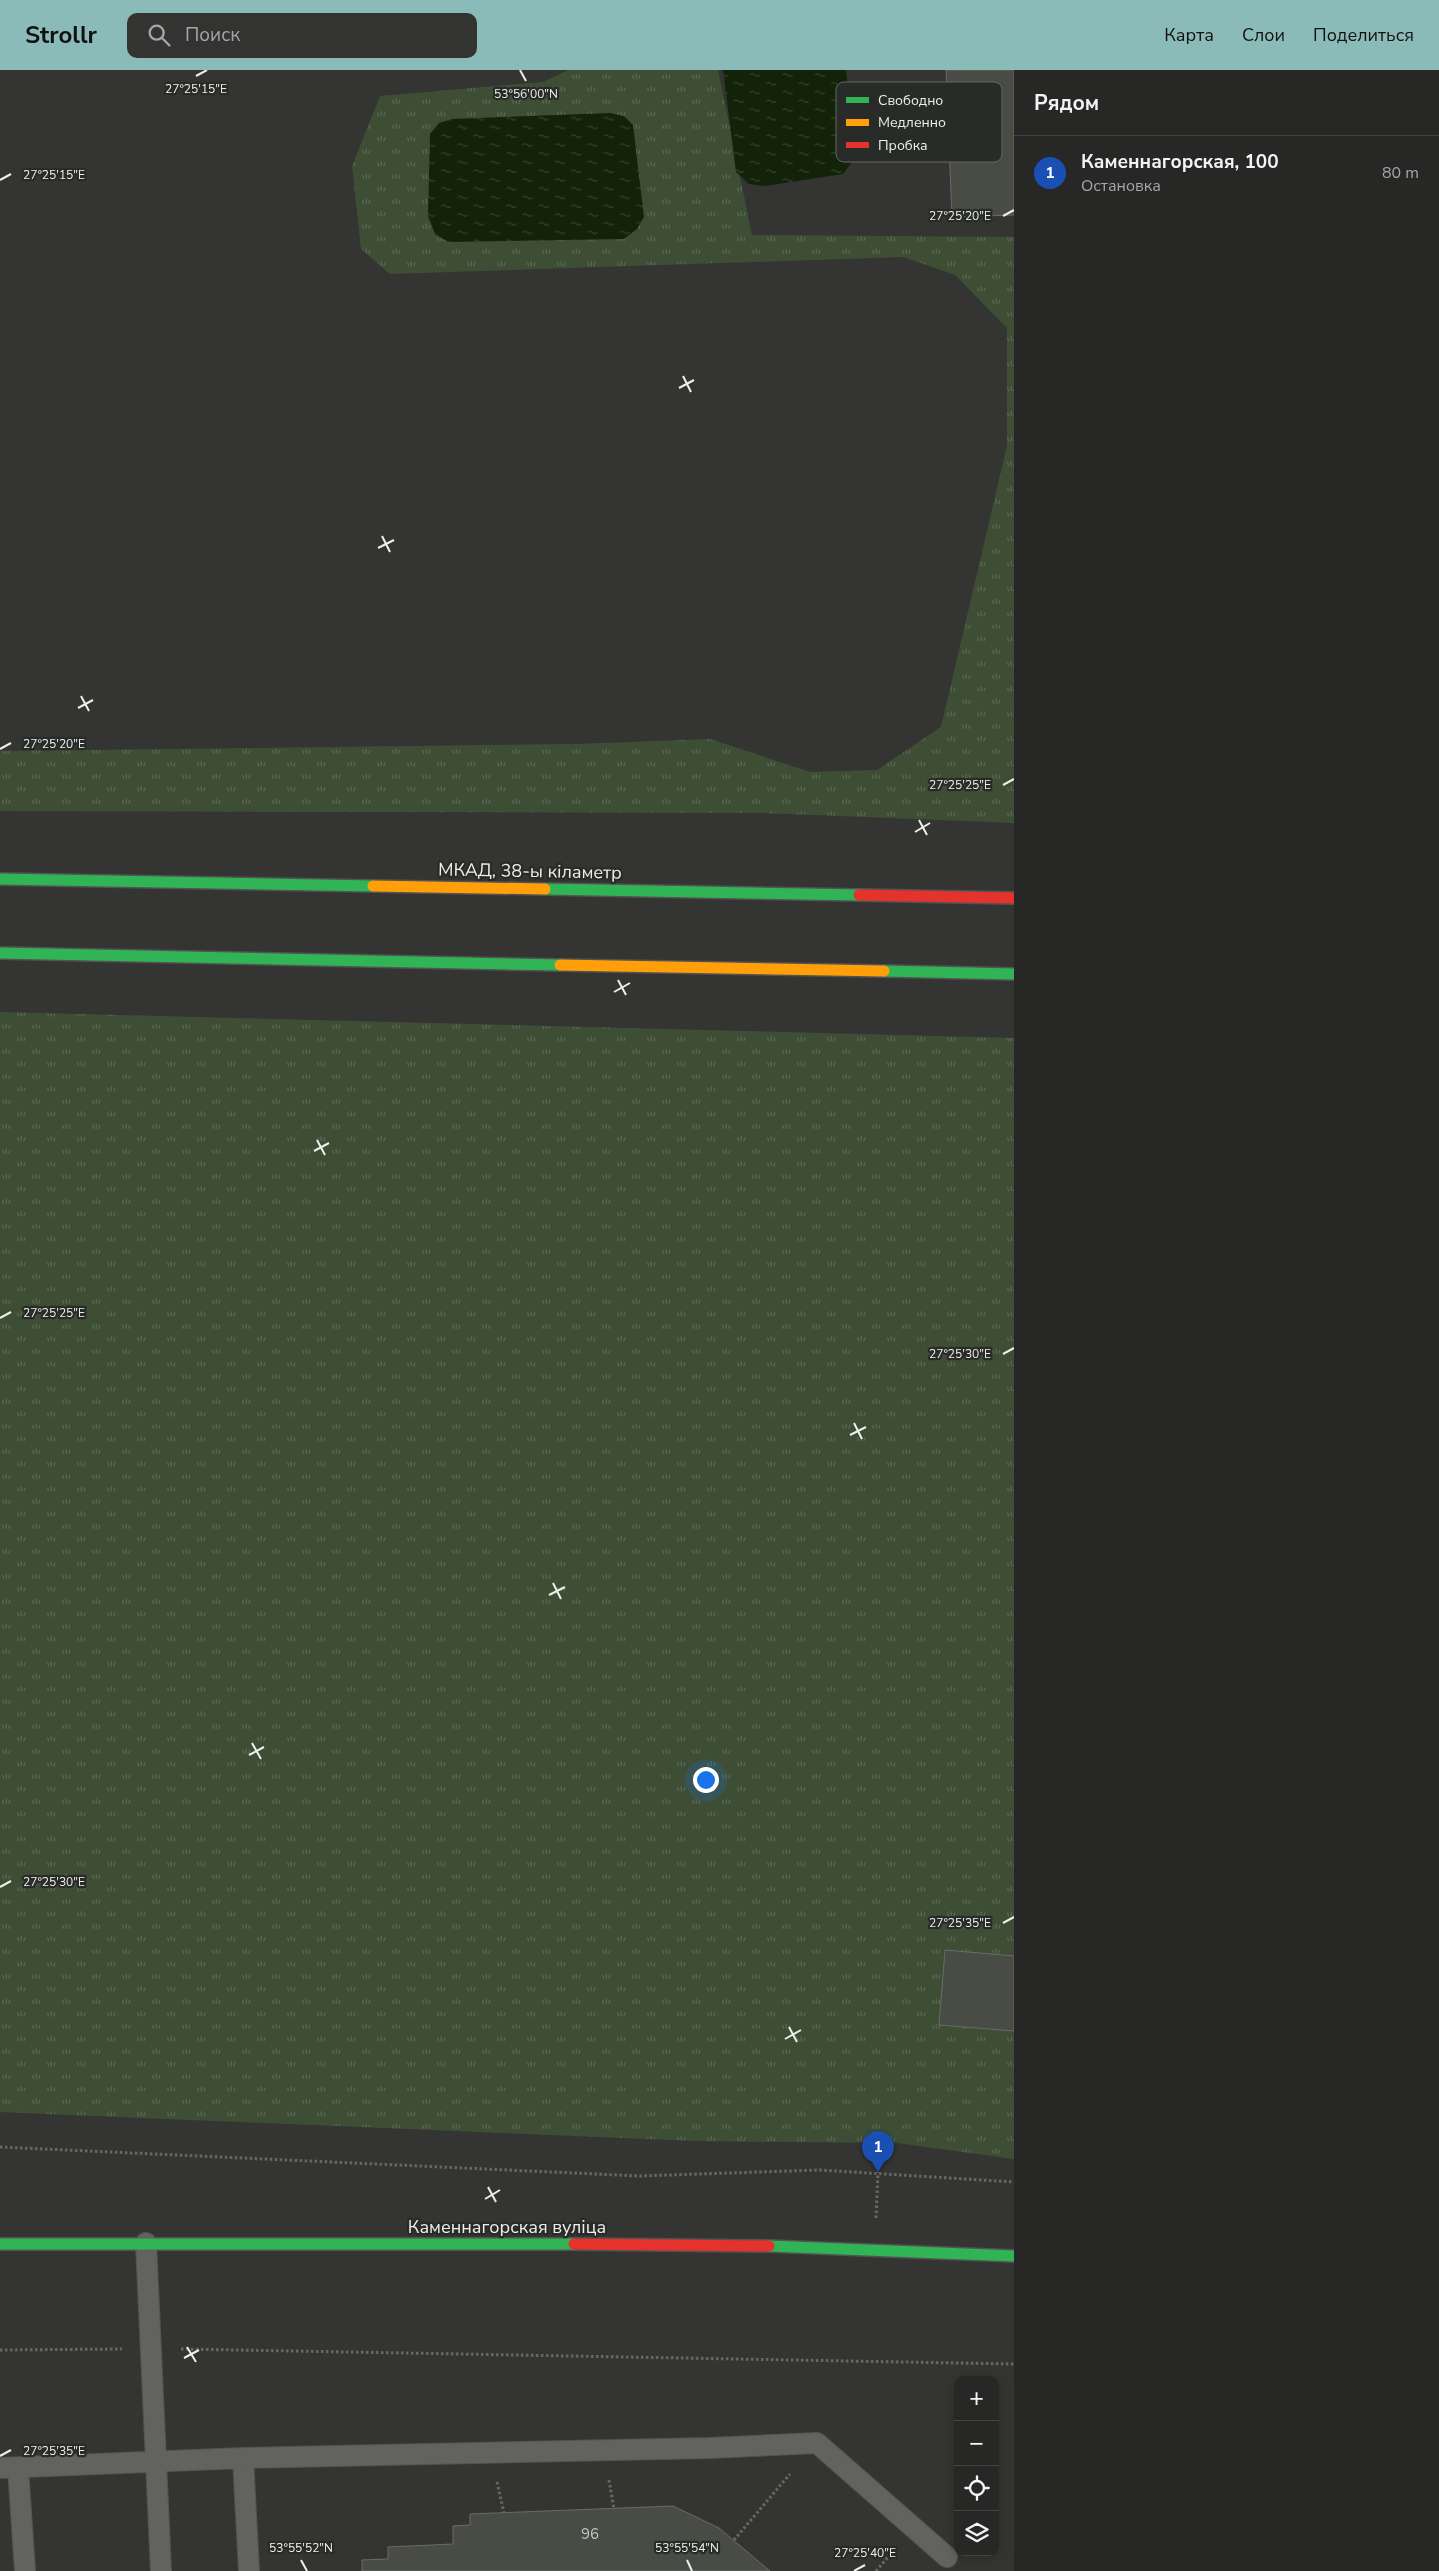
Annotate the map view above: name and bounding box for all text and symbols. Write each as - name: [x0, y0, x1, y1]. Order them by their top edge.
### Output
- search box: [127, 13, 477, 58]
- text: Strollr: [25, 19, 97, 51]
- icon: search: [145, 21, 173, 49]
- text: Поиск: [185, 22, 240, 48]
- text: Карта: [1164, 23, 1214, 47]
- text: Слои: [1242, 23, 1285, 47]
- text: Поделиться: [1313, 23, 1414, 47]
- text: 27°25'15"E: [165, 81, 227, 97]
- legend: [836, 82, 1002, 162]
- text: 53°56'00"N: [494, 86, 558, 102]
- text: Рядом: [1034, 89, 1099, 117]
- text: Свободно: [878, 91, 943, 110]
- text: Медленно: [878, 113, 946, 132]
- text: Пробка: [878, 136, 928, 155]
- text: Каменнагорская, 100: [1081, 149, 1279, 175]
- text: 1: [1045, 162, 1055, 184]
- text: 80 m: [1382, 162, 1419, 184]
- text: 27°25'15"E: [23, 167, 85, 183]
- text: Остановка: [1081, 175, 1161, 197]
- text: 27°25'20"E: [929, 208, 991, 224]
- text: 27°25'20"E: [23, 736, 85, 752]
- text: 27°25'25"E: [929, 777, 991, 793]
- street label: МКАД, 38-ы кіламетр: [438, 857, 622, 885]
- text: 27°25'25"E: [23, 1305, 85, 1321]
- text: 27°25'30"E: [929, 1346, 991, 1362]
- your location: [693, 1767, 719, 1793]
- text: 27°25'30"E: [23, 1874, 85, 1890]
- text: 27°25'35"E: [929, 1915, 991, 1931]
- pin: 1: [862, 2131, 894, 2172]
- street label: Каменнагорская вуліца: [408, 2215, 606, 2239]
- map controls: [954, 2376, 999, 2556]
- button: +: [954, 2376, 999, 2421]
- button: −: [954, 2421, 999, 2466]
- text: 27°25'35"E: [23, 2443, 85, 2459]
- button: locate: [954, 2466, 999, 2511]
- button: layers: [954, 2511, 999, 2556]
- house number: 96: [581, 2524, 599, 2544]
- text: 53°55'52"N: [269, 2540, 333, 2556]
- text: 53°55'54"N: [655, 2540, 719, 2556]
- text: 27°25'40"E: [834, 2545, 896, 2561]

